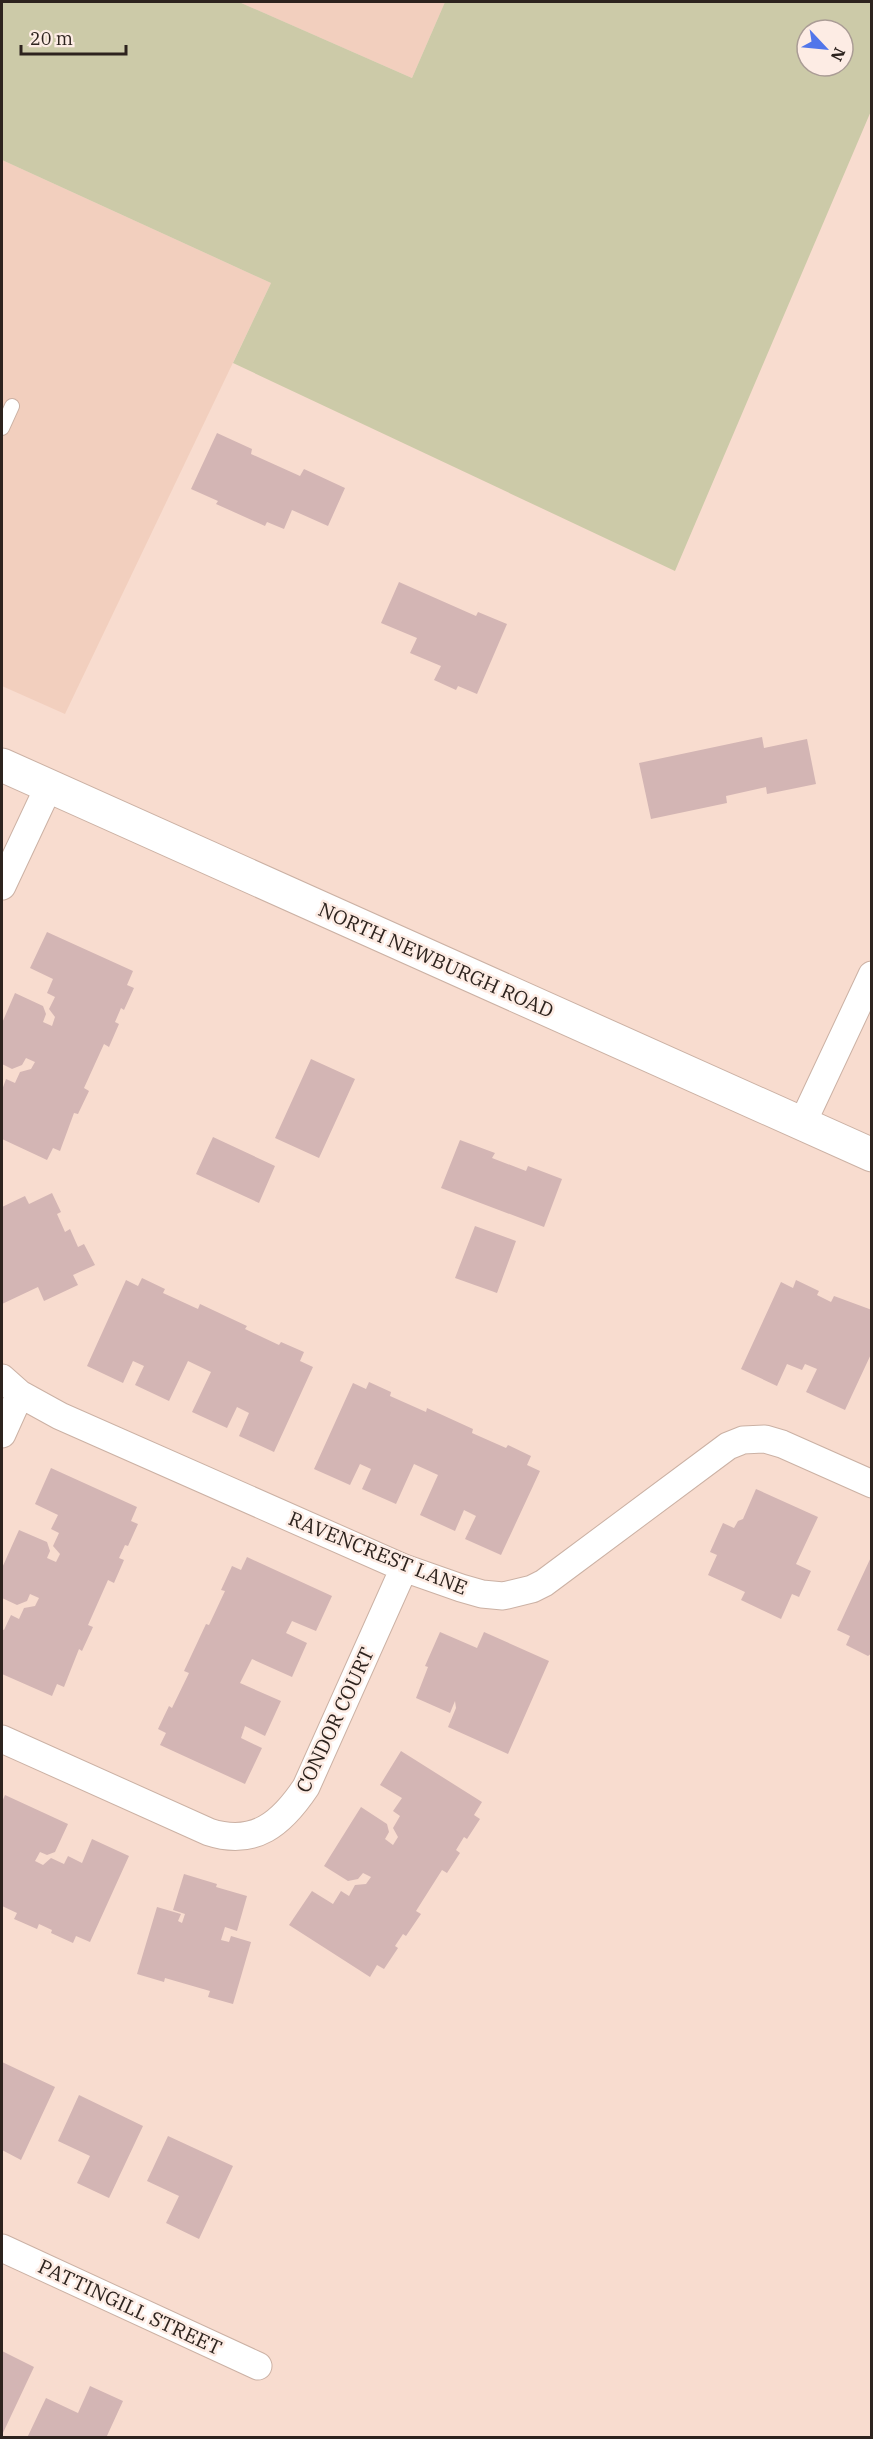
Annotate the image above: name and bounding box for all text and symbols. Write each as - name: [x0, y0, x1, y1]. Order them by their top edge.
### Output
- scale bar: [21, 18, 126, 56]
- north arrow: [795, 18, 855, 78]
- text: 20 m: [30, 27, 73, 50]
- text: N: [827, 45, 850, 65]
- street label: NORTH NEWBURGH ROAD: [314, 895, 558, 1024]
- street label: RAVENCREST LANE: [285, 1504, 472, 1601]
- street label: CONDOR COURT: [289, 1643, 380, 1797]
- street label: PATTINGILL STREET: [34, 2252, 226, 2361]

